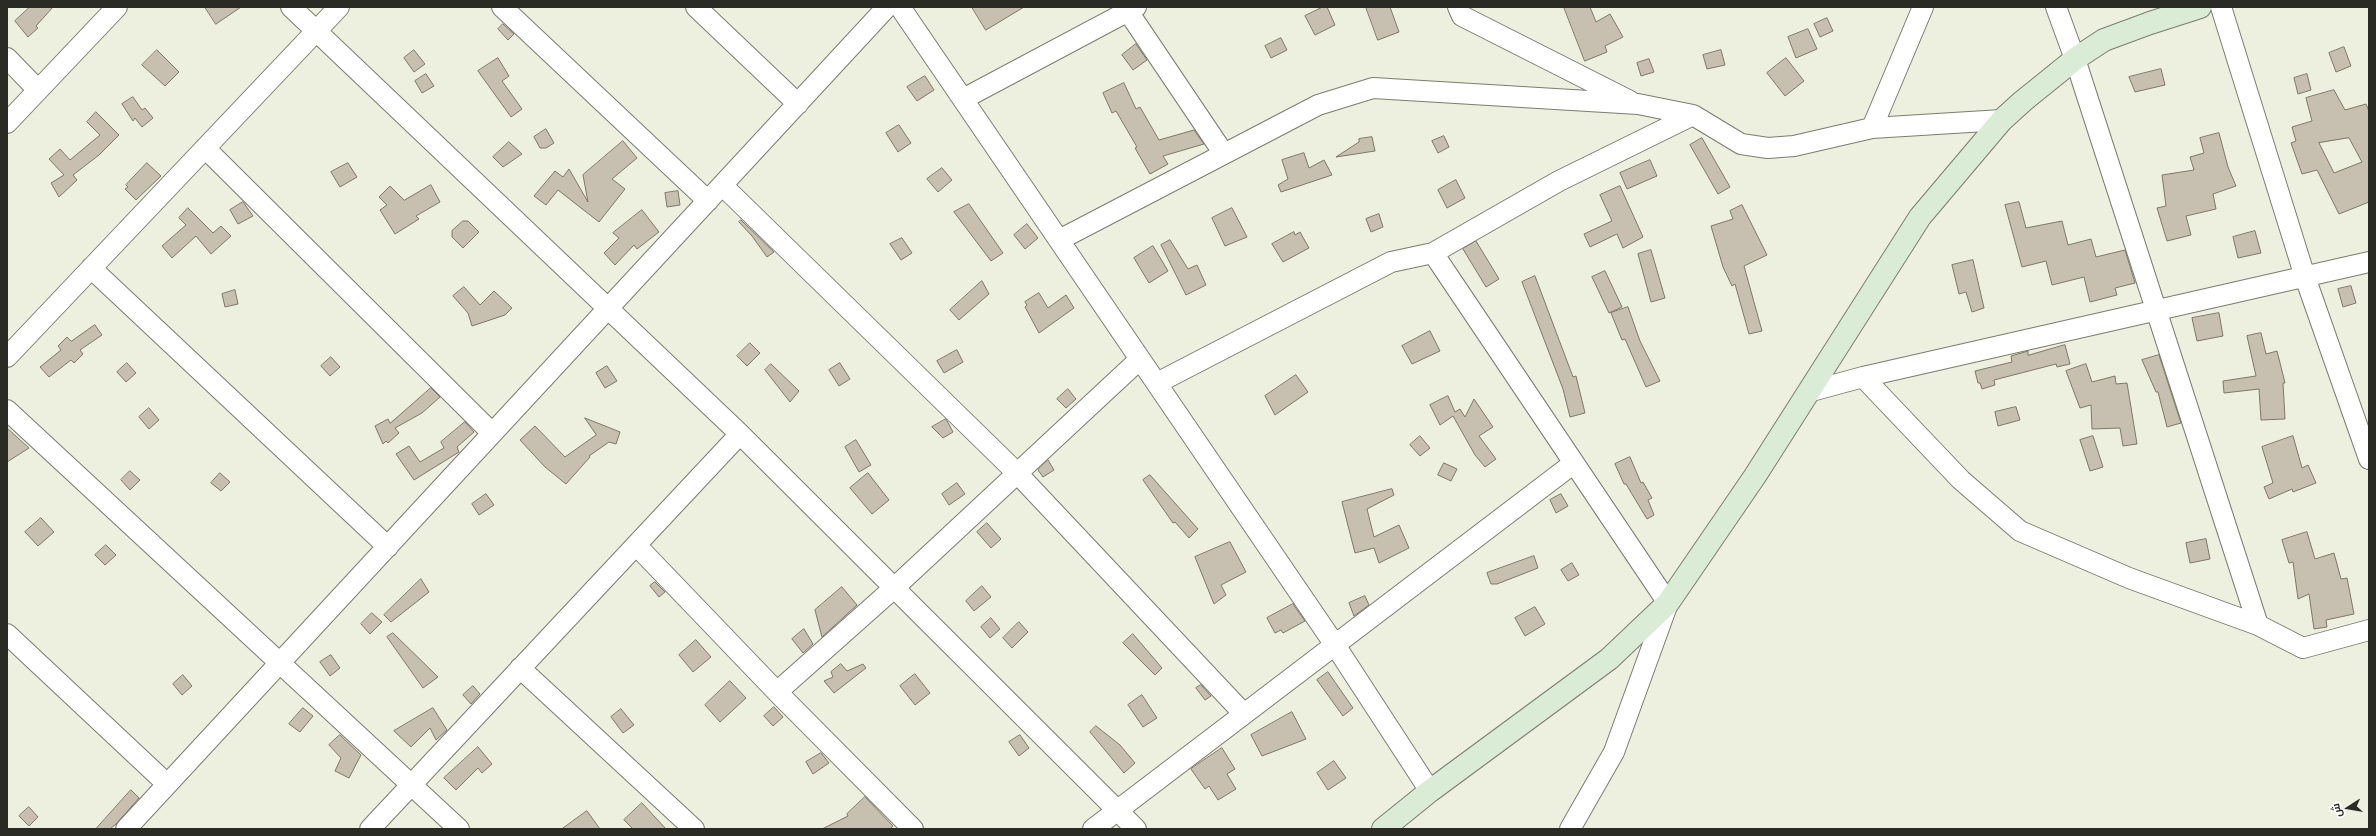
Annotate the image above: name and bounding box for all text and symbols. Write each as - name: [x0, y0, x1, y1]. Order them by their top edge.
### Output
- north arrow: [2328, 788, 2368, 828]
- text: ش: [2328, 802, 2345, 819]

